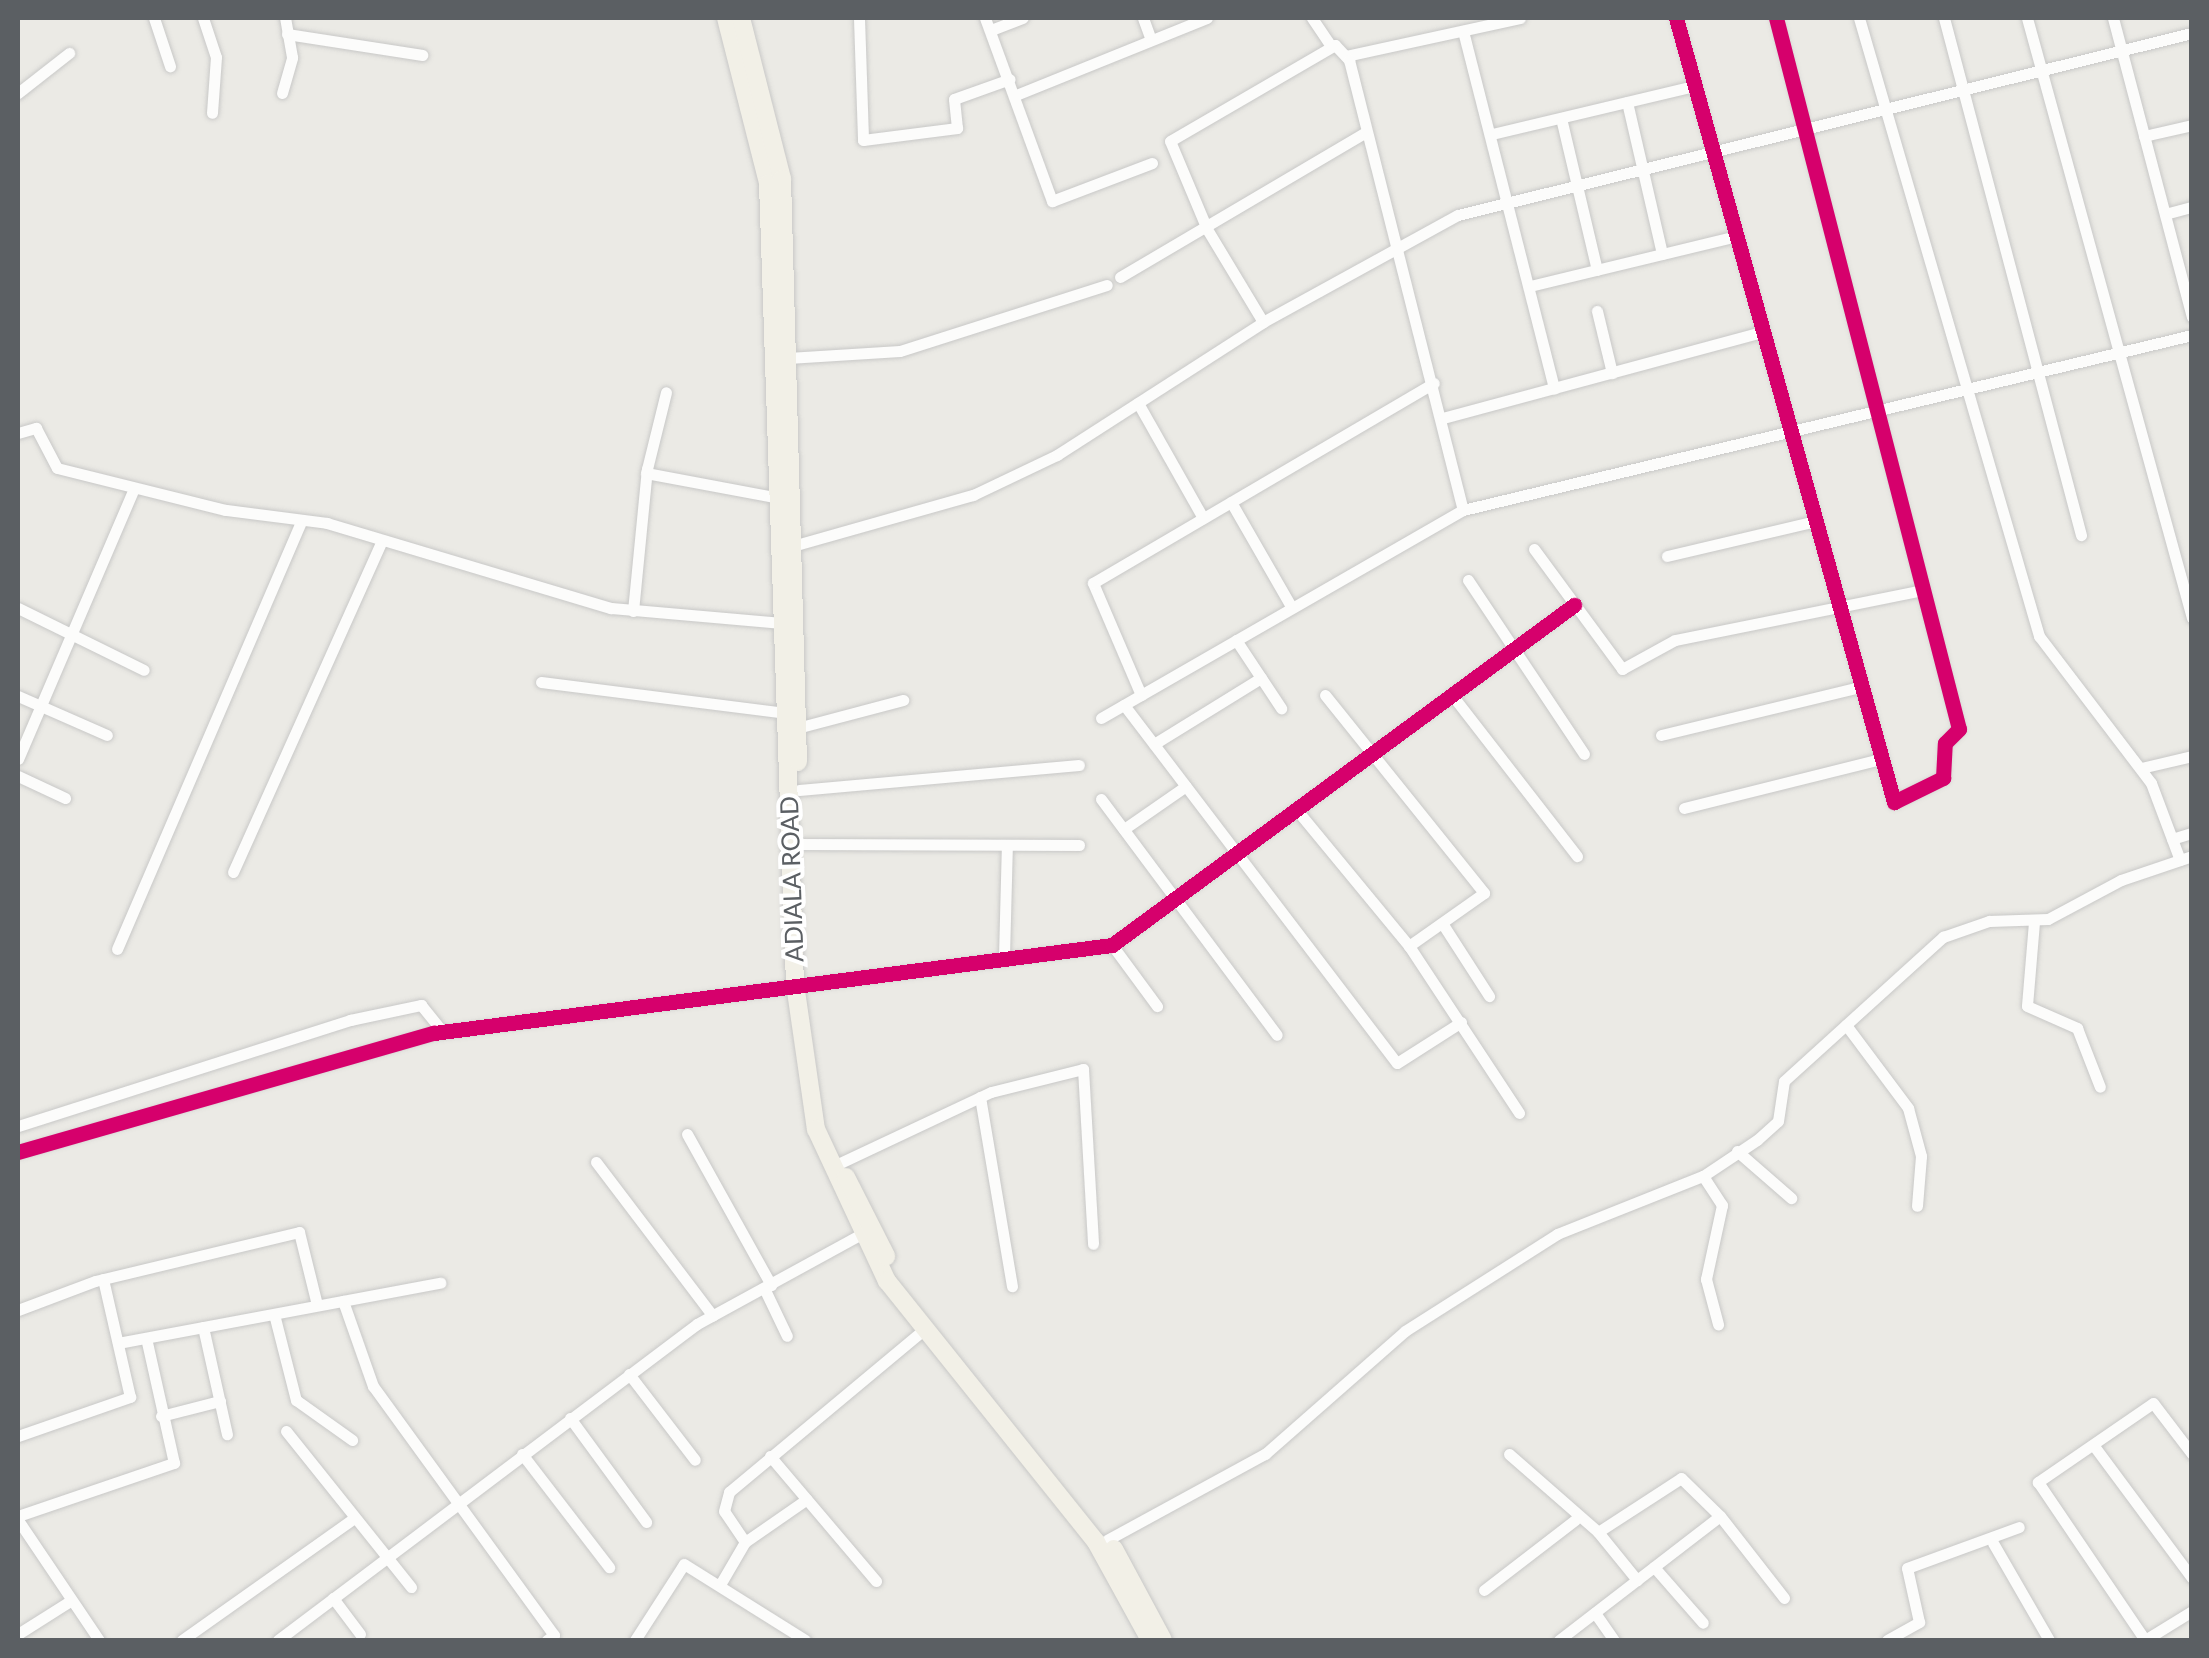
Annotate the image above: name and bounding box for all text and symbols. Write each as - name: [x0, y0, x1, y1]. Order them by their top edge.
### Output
- street label: ADIALA ROAD: [773, 795, 809, 963]

